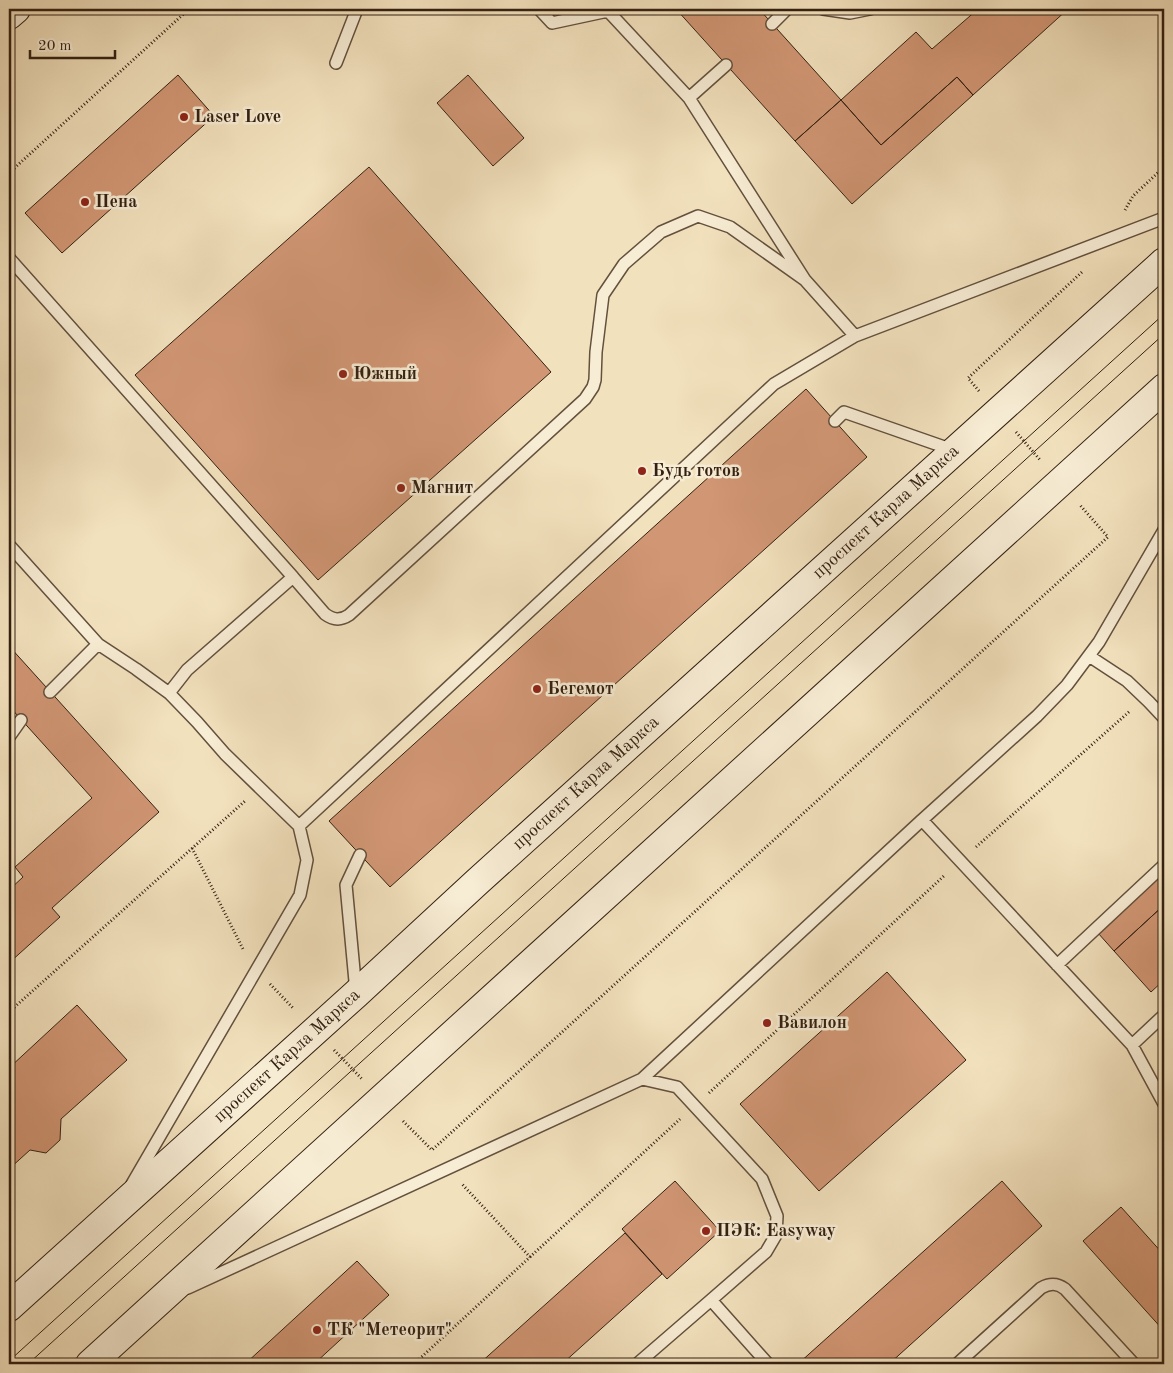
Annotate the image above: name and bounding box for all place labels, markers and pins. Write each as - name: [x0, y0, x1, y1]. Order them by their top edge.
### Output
- place label: Laser Love: [194, 108, 281, 126]
- marker: Laser Love: [178, 111, 190, 123]
- place label: Пена: [95, 193, 137, 211]
- marker: Пена: [79, 196, 91, 208]
- place label: Южный: [353, 365, 417, 383]
- marker: Южный: [337, 368, 349, 380]
- place label: Будь готов: [652, 462, 740, 480]
- marker: Будь готов: [636, 465, 648, 477]
- place label: Магнит: [411, 479, 474, 497]
- marker: Магнит: [395, 482, 407, 494]
- place label: Бегемот: [547, 680, 614, 698]
- marker: Бегемот: [531, 683, 543, 695]
- place label: Вавилон: [777, 1014, 847, 1032]
- marker: Вавилон: [761, 1017, 773, 1029]
- place label: ПЭК: Easyway: [716, 1222, 836, 1240]
- marker: ПЭК: Easyway: [700, 1225, 712, 1237]
- place label: ТК "Метеорит": [327, 1321, 452, 1339]
- marker: ТК "Метеорит": [311, 1324, 323, 1336]

